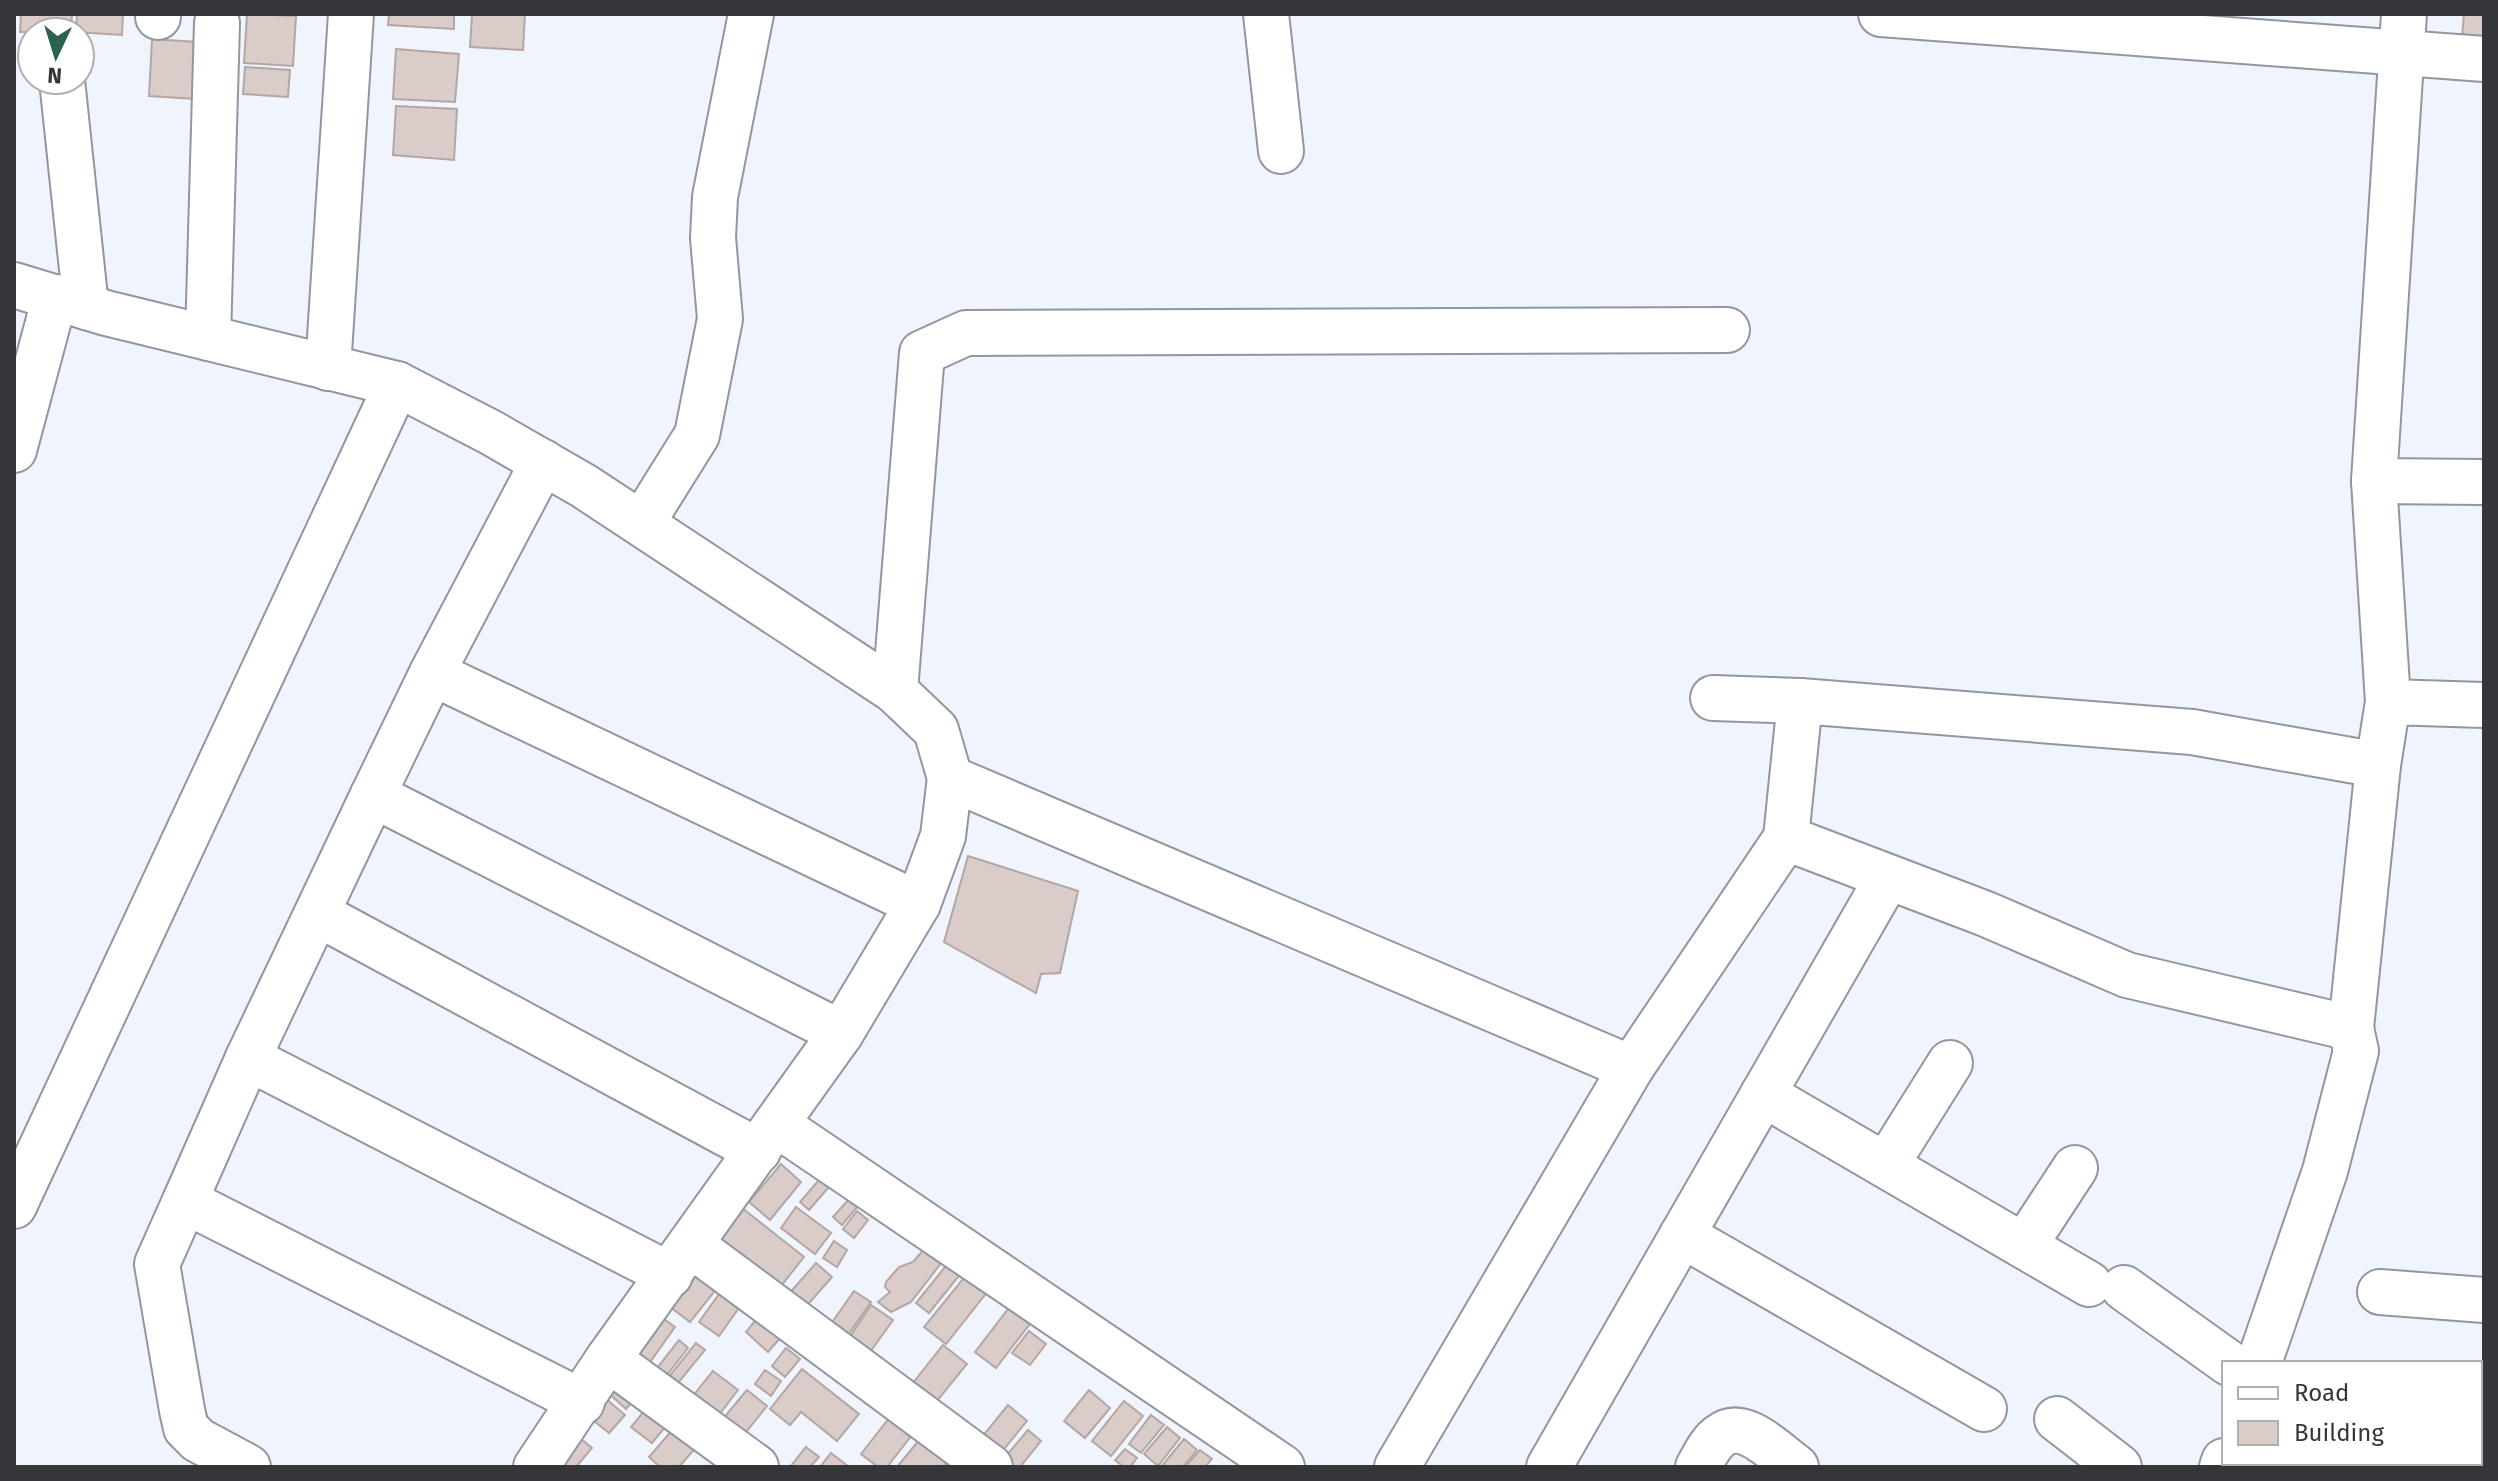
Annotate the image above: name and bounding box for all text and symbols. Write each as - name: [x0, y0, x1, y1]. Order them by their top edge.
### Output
- north arrow: [16, 16, 96, 96]
- text: N: [46, 61, 63, 89]
- legend: [2222, 1361, 2482, 1465]
- text: Road: [2294, 1379, 2349, 1407]
- text: Building: [2294, 1419, 2384, 1447]

